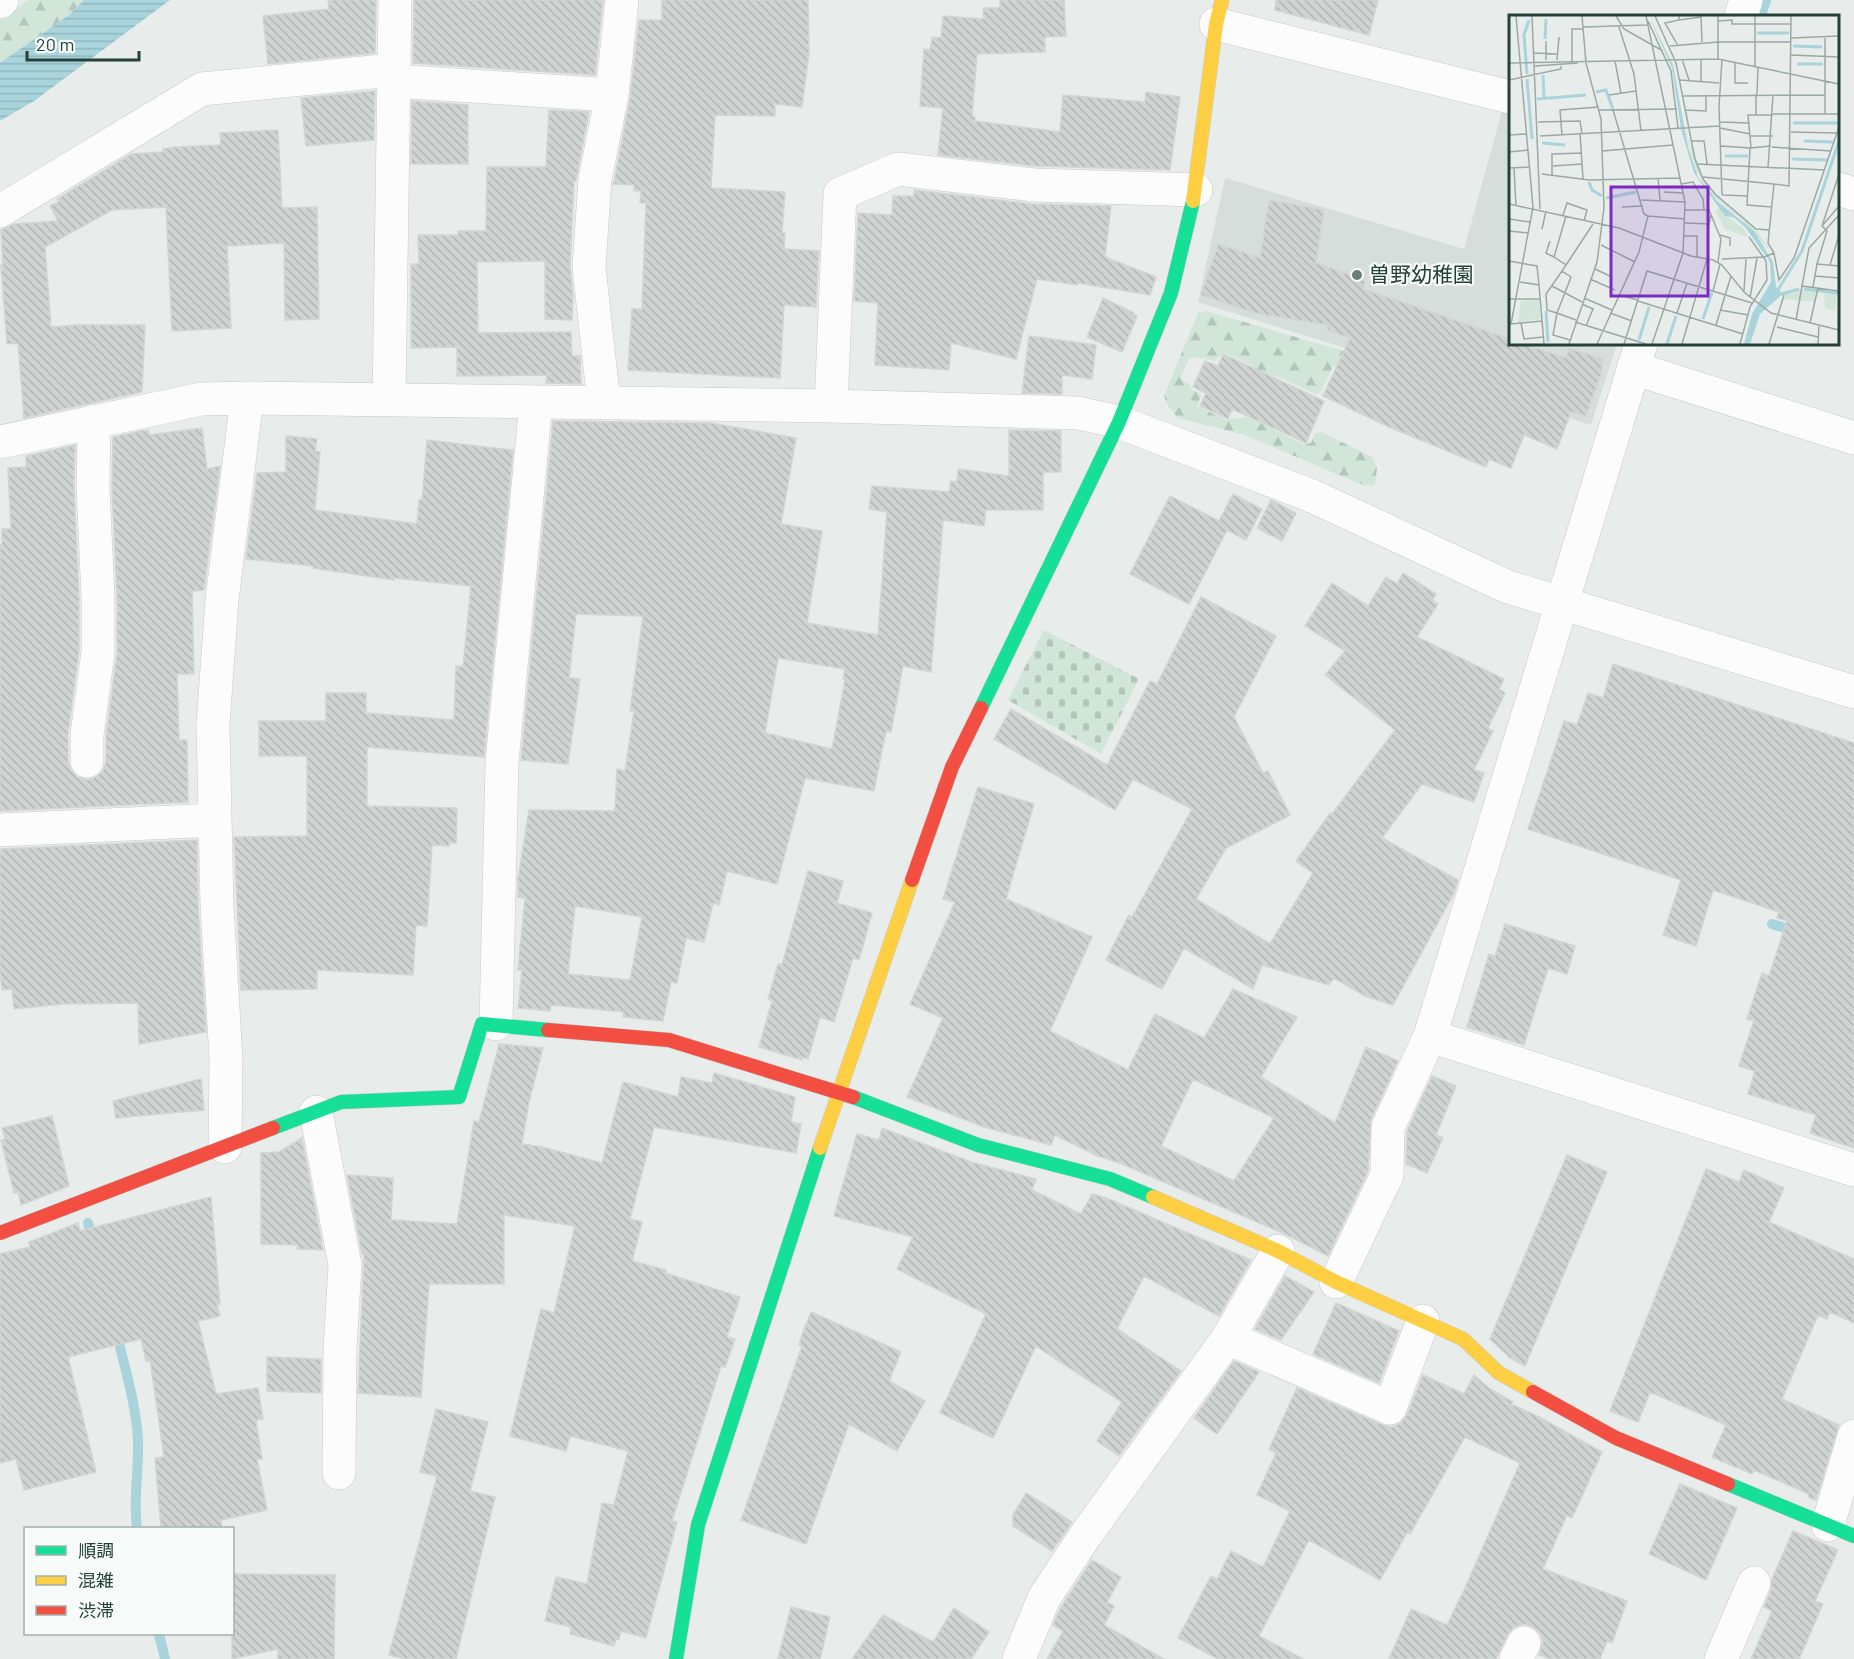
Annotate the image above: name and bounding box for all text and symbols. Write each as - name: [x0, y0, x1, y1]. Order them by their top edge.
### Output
- inset map: [1509, 15, 1839, 345]
- scale bar: [27, 24, 140, 62]
- text: 20 m: [36, 33, 74, 55]
- place label: 曽野幼稚園: [1369, 261, 1474, 286]
- marker: 曽野幼稚園: [1350, 268, 1364, 282]
- legend: [24, 1527, 234, 1635]
- text: 順調: [78, 1539, 114, 1561]
- text: 混雑: [78, 1569, 114, 1591]
- text: 渋滞: [78, 1599, 114, 1621]

